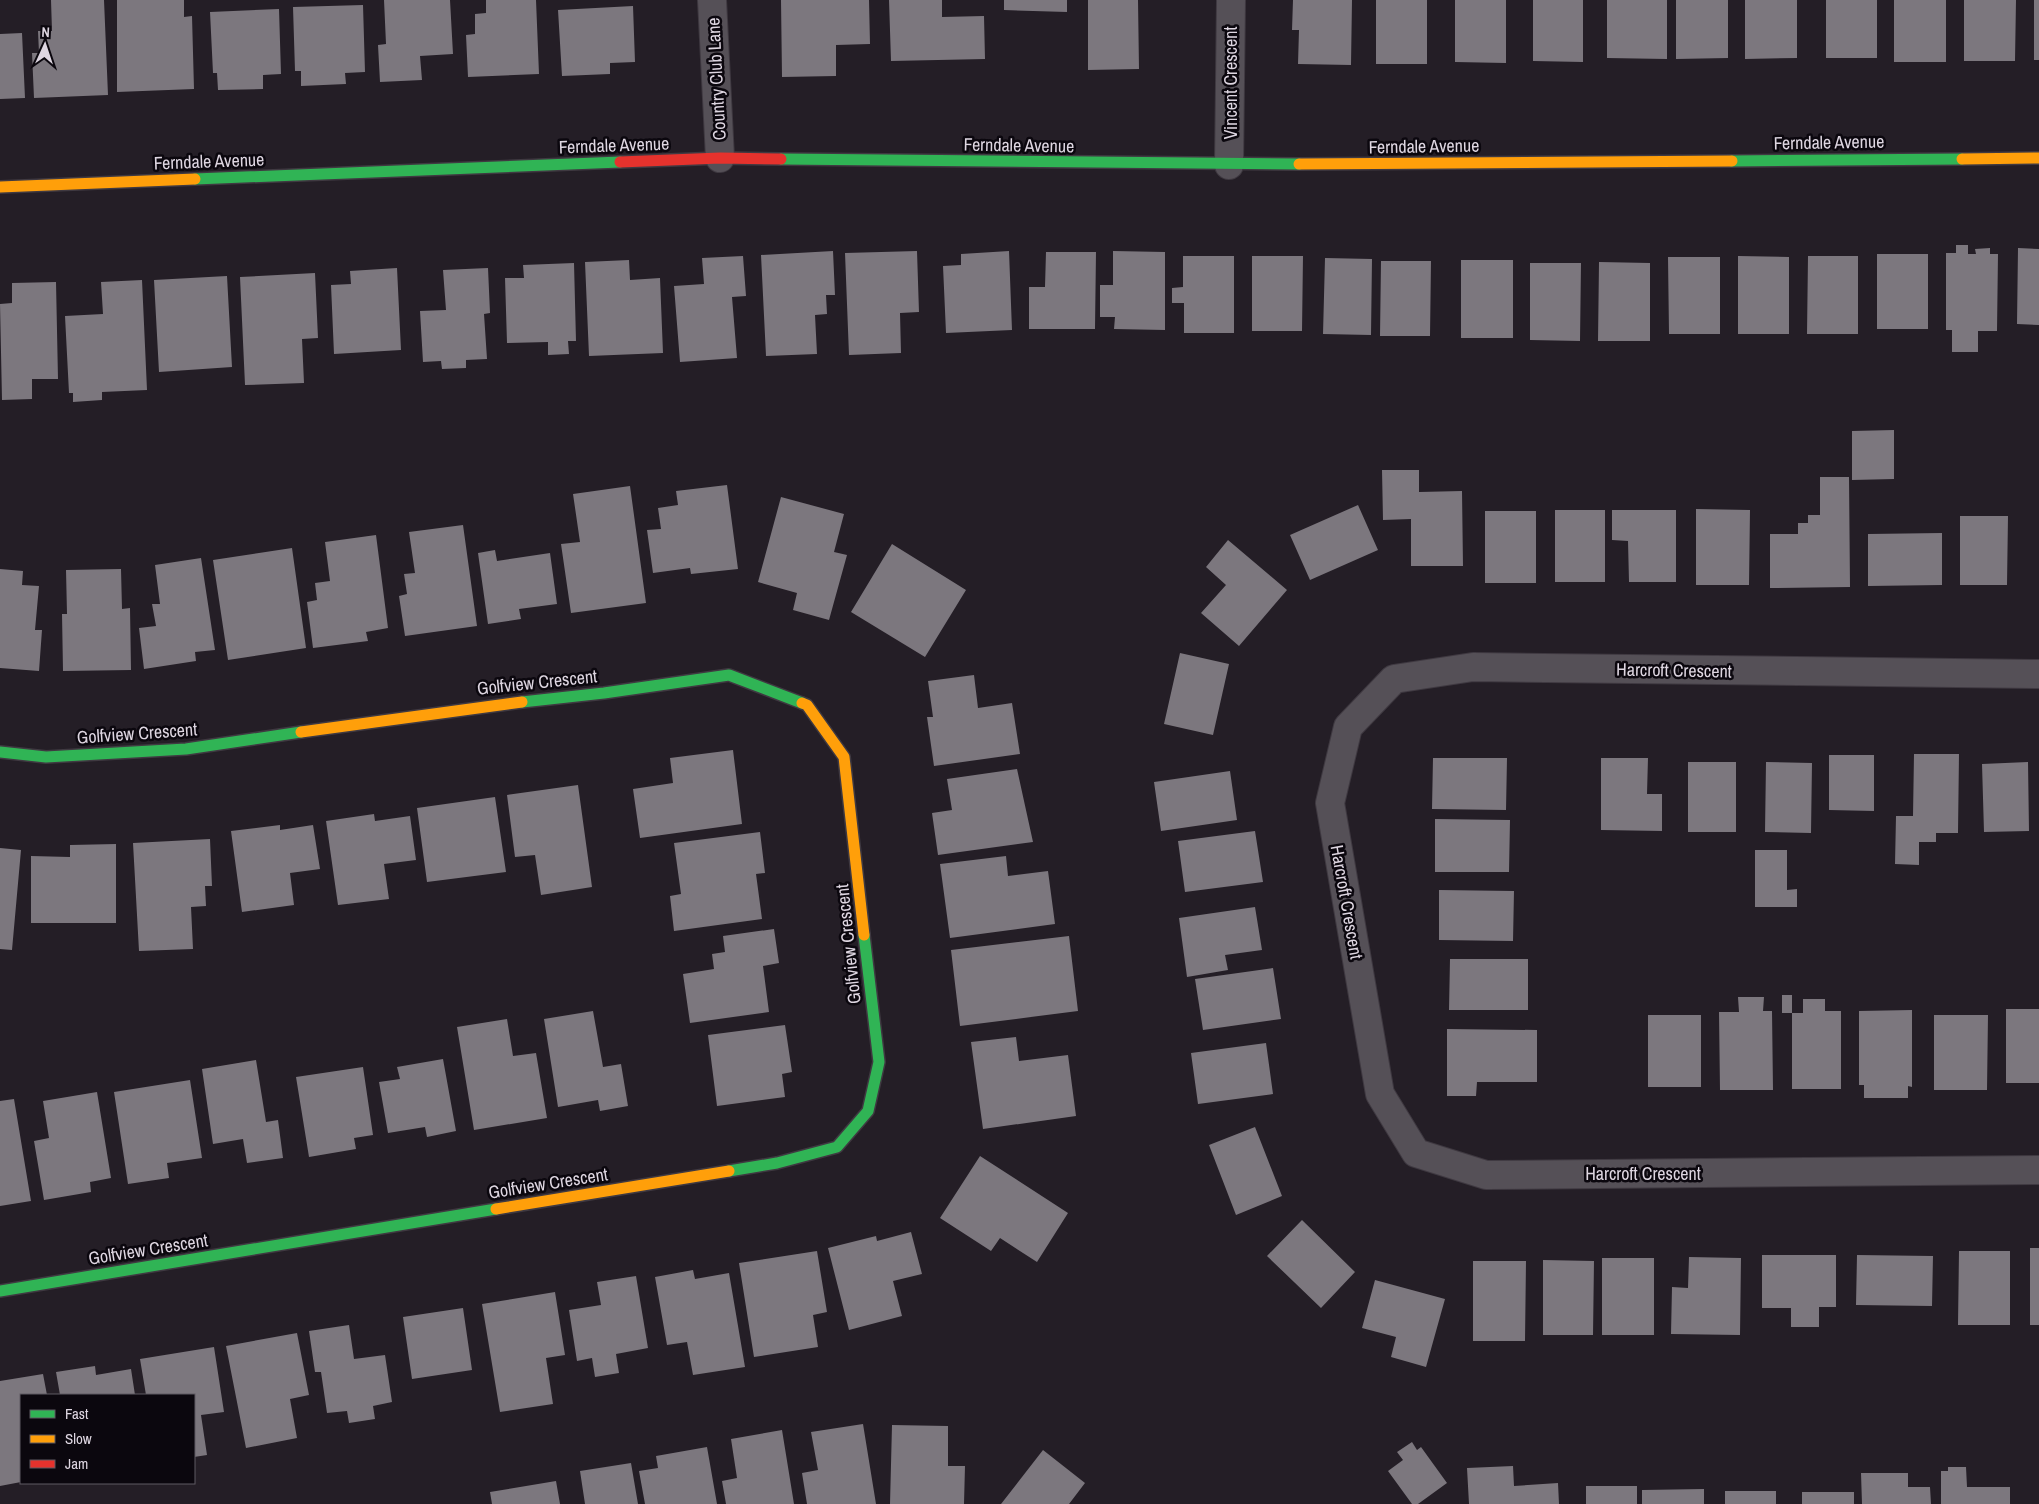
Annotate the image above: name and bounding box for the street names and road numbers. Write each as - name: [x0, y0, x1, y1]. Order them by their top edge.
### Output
- street label: Country Club Lane: [700, 17, 732, 141]
- street label: Vincent Crescent: [1218, 27, 1243, 139]
- street label: Ferndale Avenue: [1773, 129, 1885, 155]
- street label: Ferndale Avenue: [558, 131, 670, 159]
- street label: Ferndale Avenue: [963, 132, 1075, 158]
- street label: Ferndale Avenue: [1368, 133, 1480, 159]
- street label: Ferndale Avenue: [153, 147, 265, 175]
- street label: Harcroft Crescent: [1616, 656, 1732, 684]
- street label: Golfview Crescent: [476, 663, 598, 701]
- street label: Golfview Crescent: [76, 716, 198, 750]
- street label: Harcroft Crescent: [1325, 843, 1369, 961]
- street label: Golfview Crescent: [829, 883, 867, 1005]
- street label: Golfview Crescent: [486, 1161, 610, 1205]
- street label: Harcroft Crescent: [1585, 1161, 1701, 1186]
- street label: Golfview Crescent: [86, 1227, 210, 1271]

